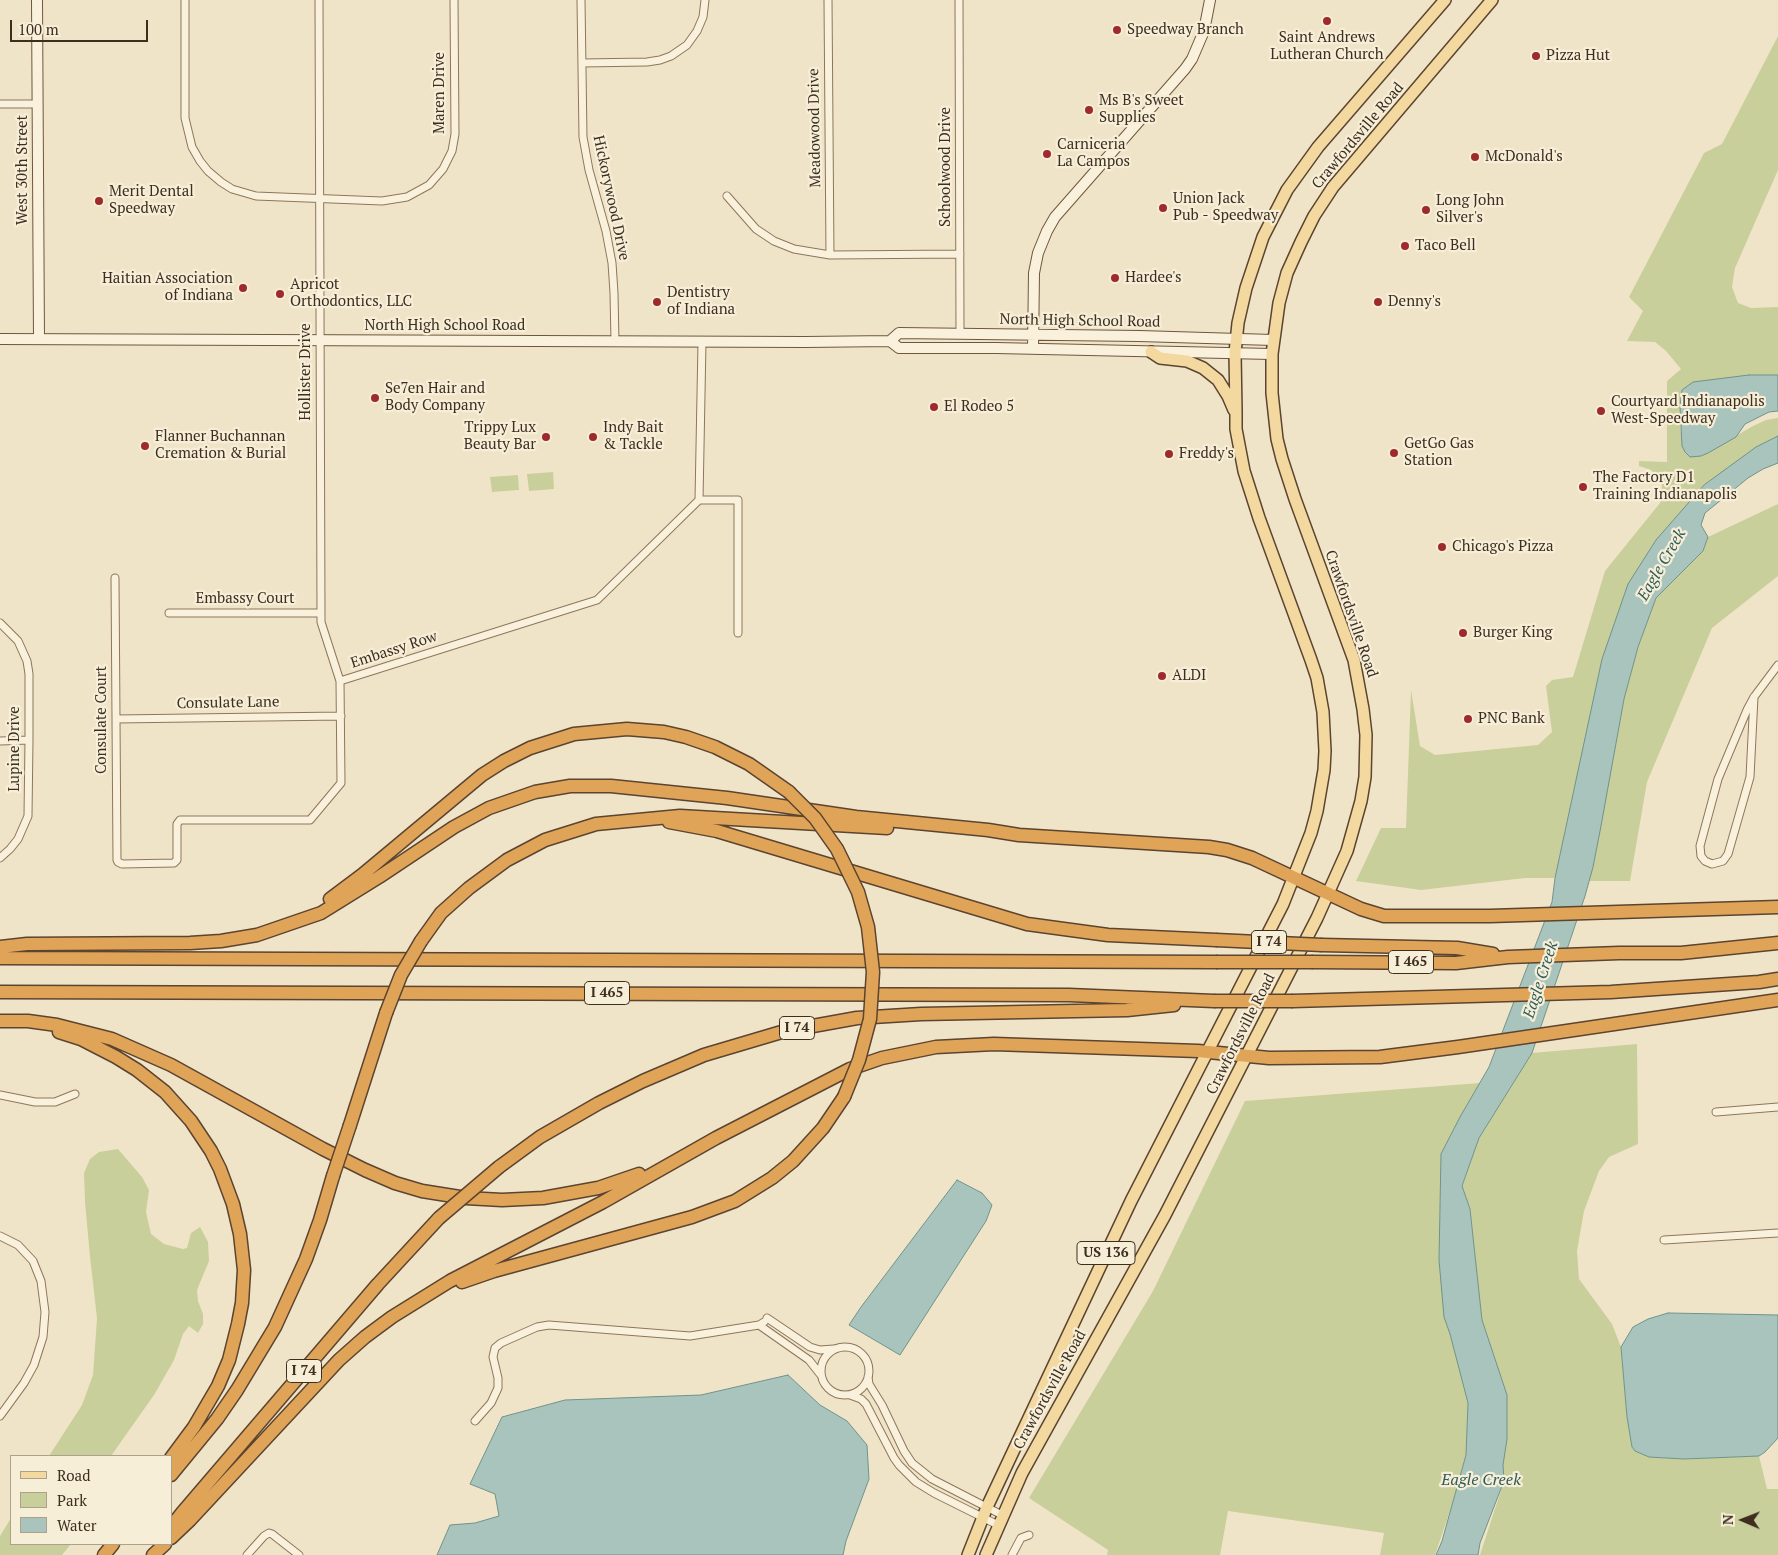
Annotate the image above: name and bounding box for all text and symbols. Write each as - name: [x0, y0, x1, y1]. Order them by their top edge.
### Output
- scale bar: [12, 10, 150, 42]
- marker: Saint Andrews Lutheran Church: [1321, 15, 1333, 27]
- text: 100 m: [18, 19, 59, 39]
- place label: Speedway Branch: [1127, 21, 1244, 39]
- marker: Speedway Branch: [1111, 24, 1123, 36]
- place label: Saint Andrews Lutheran Church: [1270, 29, 1384, 64]
- place label: Pizza Hut: [1546, 47, 1610, 65]
- marker: Pizza Hut: [1530, 50, 1542, 62]
- street label: Maren Drive: [431, 52, 449, 134]
- street label: Meadowood Drive: [805, 68, 825, 188]
- street label: Crawfordsville Road: [1308, 79, 1408, 193]
- place label: Ms B's Sweet Supplies: [1099, 92, 1184, 127]
- marker: Ms B's Sweet Supplies: [1083, 104, 1095, 116]
- street label: Schoolwood Drive: [937, 107, 955, 227]
- street label: West 30th Street: [14, 115, 32, 225]
- street label: Hickorywood Drive: [589, 134, 633, 262]
- place label: Carniceria La Campos: [1057, 136, 1130, 171]
- marker: Carniceria La Campos: [1041, 148, 1053, 160]
- place label: McDonald's: [1485, 148, 1563, 166]
- marker: McDonald's: [1469, 151, 1481, 163]
- place label: Merit Dental Speedway: [109, 183, 194, 218]
- place label: Union Jack Pub - Speedway: [1173, 190, 1278, 225]
- place label: Long John Silver's: [1436, 192, 1504, 227]
- marker: Merit Dental Speedway: [93, 195, 105, 207]
- marker: Union Jack Pub - Speedway: [1157, 202, 1169, 214]
- marker: Long John Silver's: [1420, 204, 1432, 216]
- place label: Taco Bell: [1415, 237, 1476, 255]
- marker: Taco Bell: [1399, 240, 1411, 252]
- place label: Hardee's: [1125, 269, 1181, 287]
- place label: Haitian Association of Indiana: [102, 270, 233, 305]
- marker: Hardee's: [1109, 272, 1121, 284]
- place label: Apricot Orthodontics, LLC: [290, 276, 412, 311]
- marker: Haitian Association of Indiana: [237, 282, 249, 294]
- place label: Dentistry of Indiana: [667, 284, 735, 319]
- marker: Apricot Orthodontics, LLC: [274, 288, 286, 300]
- place label: Denny's: [1388, 293, 1441, 311]
- marker: Dentistry of Indiana: [651, 296, 663, 308]
- marker: Denny's: [1372, 296, 1384, 308]
- street label: North High School Road: [999, 311, 1161, 331]
- street label: North High School Road: [365, 317, 525, 335]
- street label: Hollister Drive: [297, 323, 315, 421]
- place label: Se7en Hair and Body Company: [385, 380, 485, 415]
- marker: Se7en Hair and Body Company: [369, 392, 381, 404]
- place label: Courtyard Indianapolis West-Speedway: [1611, 393, 1765, 428]
- place label: El Rodeo 5: [944, 398, 1014, 416]
- marker: El Rodeo 5: [928, 401, 940, 413]
- marker: Courtyard Indianapolis West-Speedway: [1595, 405, 1607, 417]
- place label: Trippy Lux Beauty Bar: [464, 419, 536, 454]
- place label: Indy Bait & Tackle: [603, 419, 664, 454]
- place label: Flanner Buchannan Cremation & Burial: [155, 428, 286, 463]
- marker: Trippy Lux Beauty Bar: [540, 431, 552, 443]
- marker: Indy Bait & Tackle: [587, 431, 599, 443]
- place label: GetGo Gas Station: [1404, 435, 1474, 470]
- marker: Flanner Buchannan Cremation & Burial: [139, 440, 151, 452]
- place label: Freddy's: [1179, 445, 1234, 463]
- marker: GetGo Gas Station: [1388, 447, 1400, 459]
- marker: Freddy's: [1163, 448, 1175, 460]
- place label: The Factory D1 Training Indianapolis: [1593, 469, 1737, 504]
- marker: The Factory D1 Training Indianapolis: [1577, 481, 1589, 493]
- water label: Eagle Creek: [1634, 526, 1690, 604]
- place label: Chicago's Pizza: [1452, 538, 1553, 556]
- marker: Chicago's Pizza: [1436, 541, 1448, 553]
- street label: Crawfordsville Road: [1321, 548, 1381, 680]
- street label: Embassy Court: [195, 590, 295, 608]
- place label: Burger King: [1473, 624, 1552, 642]
- marker: Burger King: [1457, 627, 1469, 639]
- street label: Embassy Row: [348, 628, 440, 672]
- street label: Consulate Court: [93, 666, 111, 774]
- place label: ALDI: [1172, 667, 1206, 685]
- marker: ALDI: [1156, 670, 1168, 682]
- street label: Consulate Lane: [176, 693, 280, 713]
- street label: Lupine Drive: [6, 706, 24, 792]
- place label: PNC Bank: [1478, 710, 1545, 728]
- marker: PNC Bank: [1462, 713, 1474, 725]
- road number: I 74: [1252, 930, 1286, 954]
- water label: Eagle Creek: [1520, 939, 1562, 1021]
- road number: I 465: [1388, 950, 1434, 974]
- street label: Crawfordsville Road: [1203, 970, 1279, 1098]
- road number: I 465: [584, 981, 630, 1004]
- road number: I 74: [780, 1016, 814, 1040]
- road number: US 136: [1077, 1242, 1135, 1264]
- street label: Crawfordsville Road: [1010, 1327, 1090, 1453]
- road number: I 74: [286, 1360, 322, 1382]
- legend: [10, 1455, 172, 1545]
- text: Road: [57, 1465, 90, 1485]
- water label: Eagle Creek: [1441, 1470, 1521, 1490]
- text: Park: [57, 1490, 87, 1510]
- north arrow: [1718, 1495, 1768, 1545]
- text: N: [1718, 1514, 1737, 1525]
- text: Water: [57, 1515, 96, 1535]

